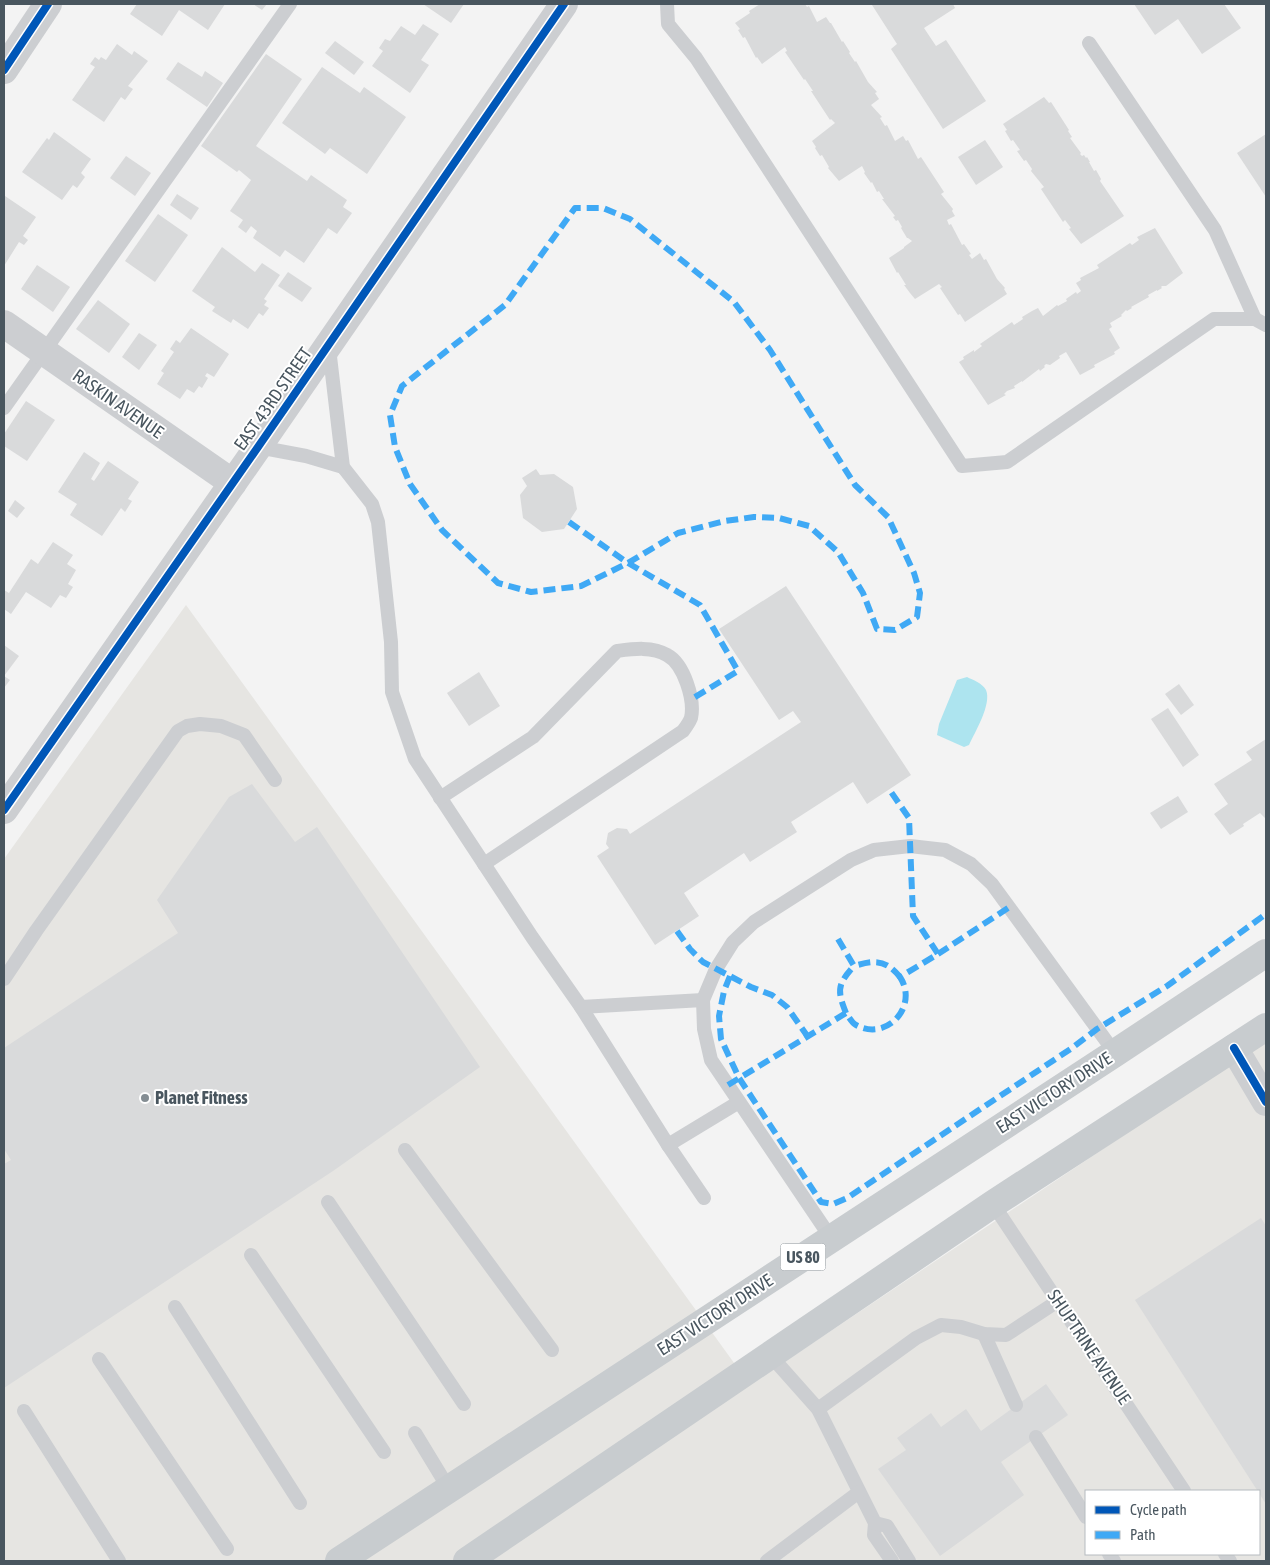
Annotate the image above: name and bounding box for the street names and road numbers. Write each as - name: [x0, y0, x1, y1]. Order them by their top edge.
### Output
- street label: EAST 43RD STREET: [229, 343, 316, 454]
- street label: RASKIN AVENUE: [69, 365, 168, 443]
- street label: EAST VICTORY DRIVE: [992, 1047, 1116, 1138]
- road number: US 80: [780, 1244, 826, 1270]
- street label: EAST VICTORY DRIVE: [653, 1269, 777, 1360]
- street label: SHUPTRINE AVENUE: [1043, 1285, 1136, 1408]

